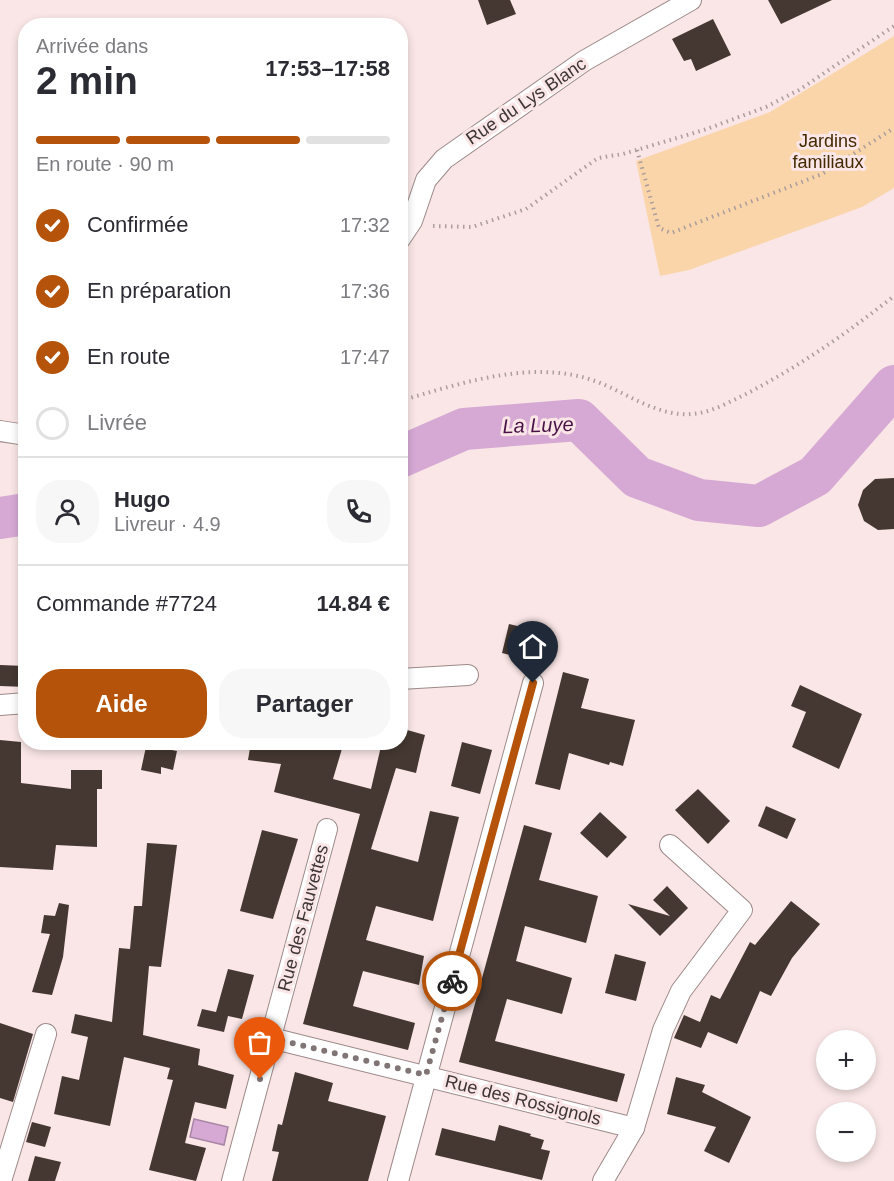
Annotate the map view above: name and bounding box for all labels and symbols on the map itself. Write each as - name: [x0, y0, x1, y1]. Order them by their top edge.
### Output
- street label: Rue du Lys Blanc: [462, 53, 590, 149]
- park label: Jardins familiaux: [792, 131, 864, 172]
- water label: La Luye: [502, 413, 574, 437]
- pin: [507, 621, 558, 683]
- street label: Rue des Fauvettes: [274, 842, 332, 994]
- courier: [422, 951, 482, 1011]
- pin: [234, 1017, 285, 1079]
- street label: Rue des Rossignols: [443, 1071, 603, 1129]

